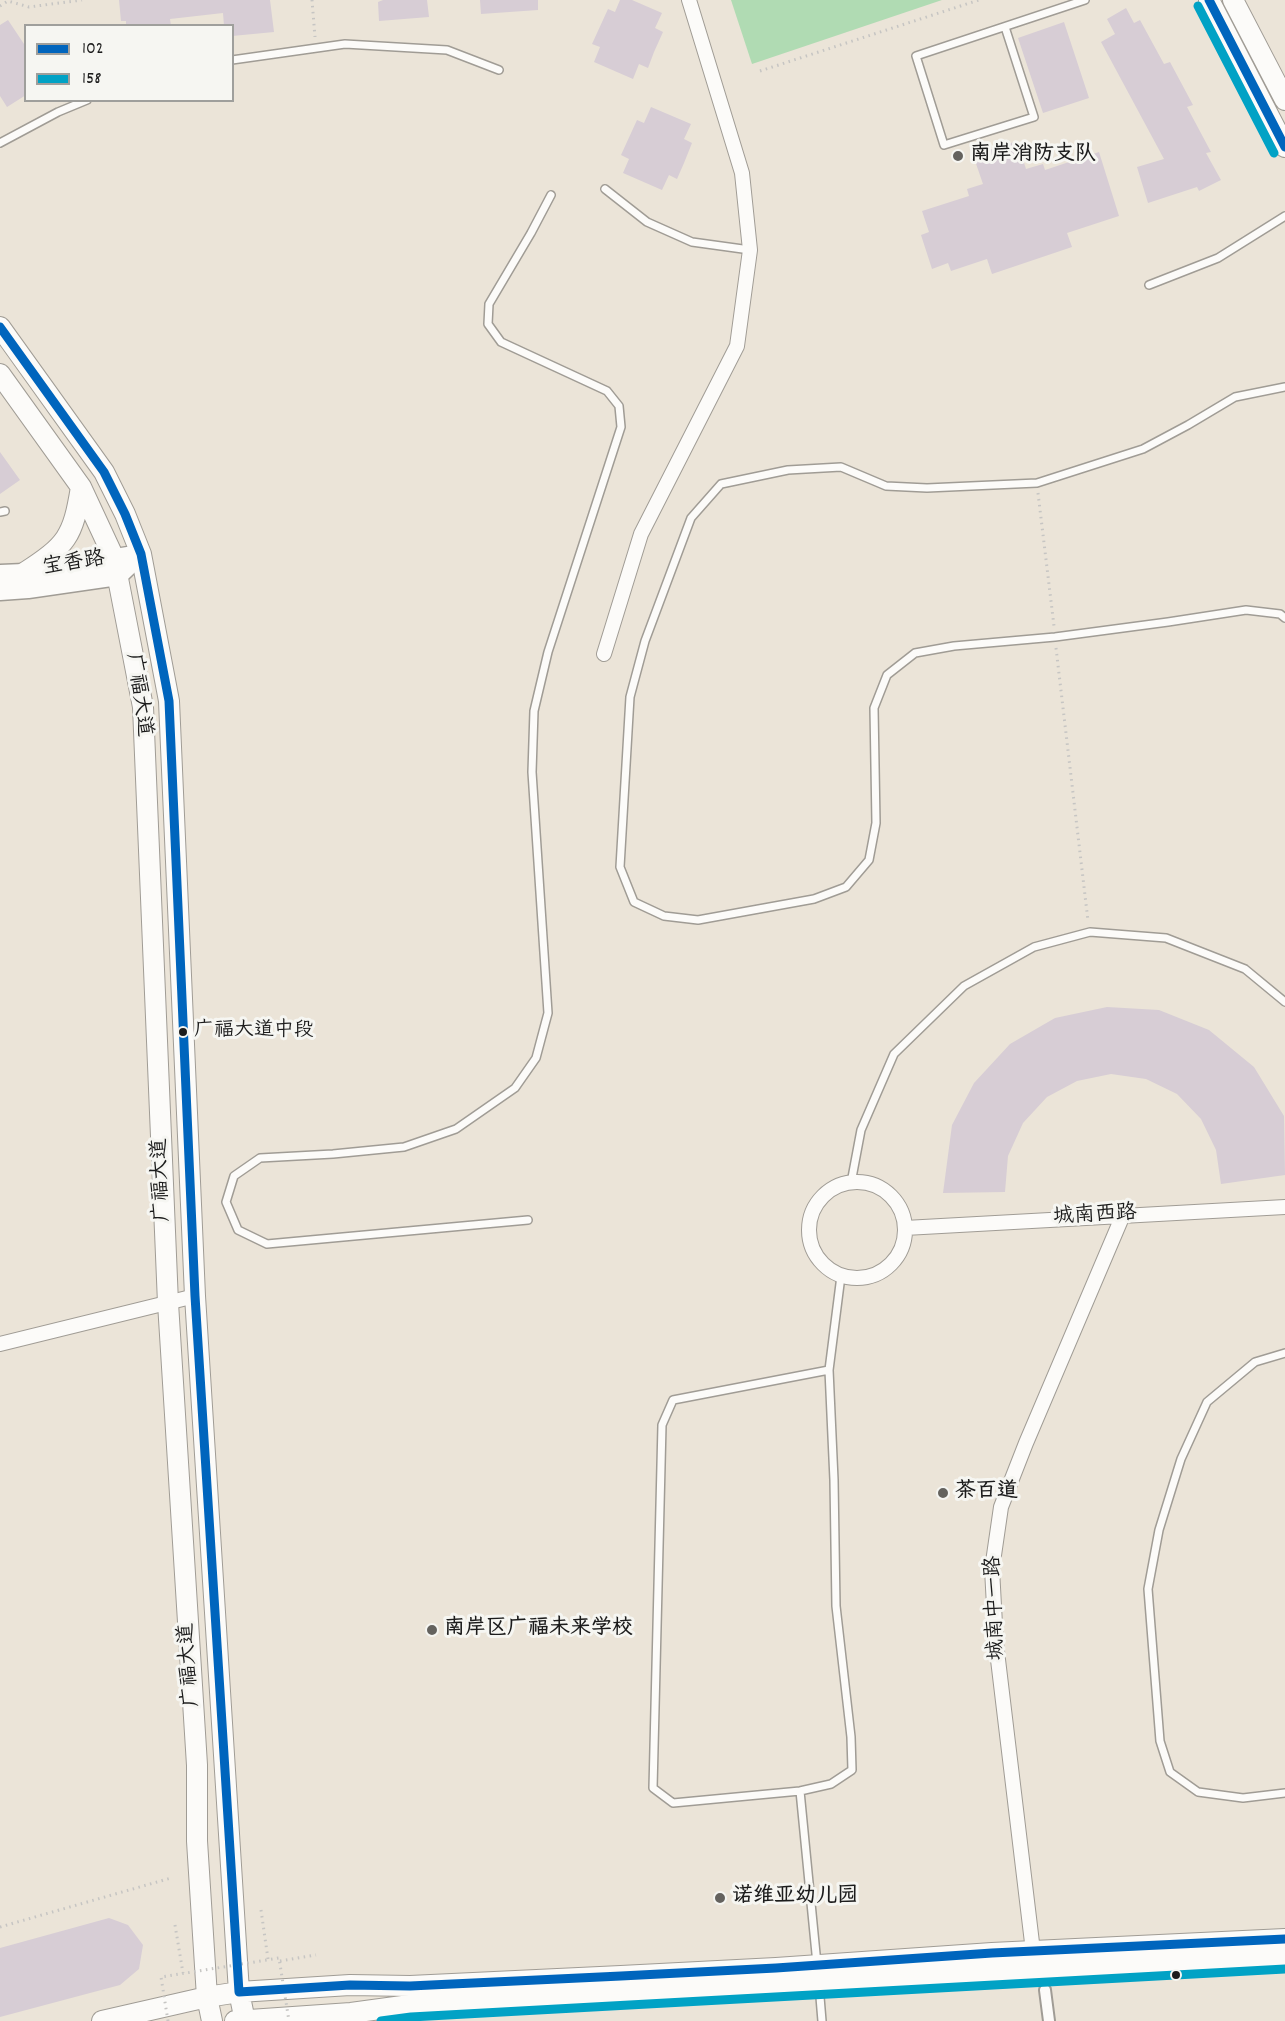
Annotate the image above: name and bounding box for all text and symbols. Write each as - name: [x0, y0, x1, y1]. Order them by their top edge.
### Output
- legend: [24, 24, 234, 102]
- text: 102: [82, 37, 104, 62]
- text: 158: [82, 67, 102, 92]
- place label: 南岸消防支队: [970, 143, 1096, 169]
- marker: 南岸消防支队: [951, 149, 965, 163]
- street label: 宝香路: [41, 548, 107, 582]
- street label: 广福大道: [119, 652, 155, 738]
- place label: 广福大道中段: [194, 1020, 314, 1044]
- marker: 广福大道中段: [177, 1026, 189, 1038]
- street label: 广福大道: [149, 1138, 177, 1222]
- street label: 城南西路: [1052, 1202, 1138, 1232]
- place label: 茶百道: [955, 1480, 1018, 1506]
- marker: 茶百道: [936, 1486, 950, 1500]
- street label: 城南中一路: [983, 1555, 1011, 1661]
- place label: 南岸区广福未来学校: [444, 1617, 633, 1643]
- street label: 广福大道: [176, 1622, 206, 1708]
- marker: 南岸区广福未来学校: [425, 1623, 439, 1637]
- place label: 诺维亚幼儿园: [732, 1885, 858, 1911]
- marker: 诺维亚幼儿园: [713, 1891, 727, 1905]
- unlabelled marker: [1170, 1969, 1182, 1981]

